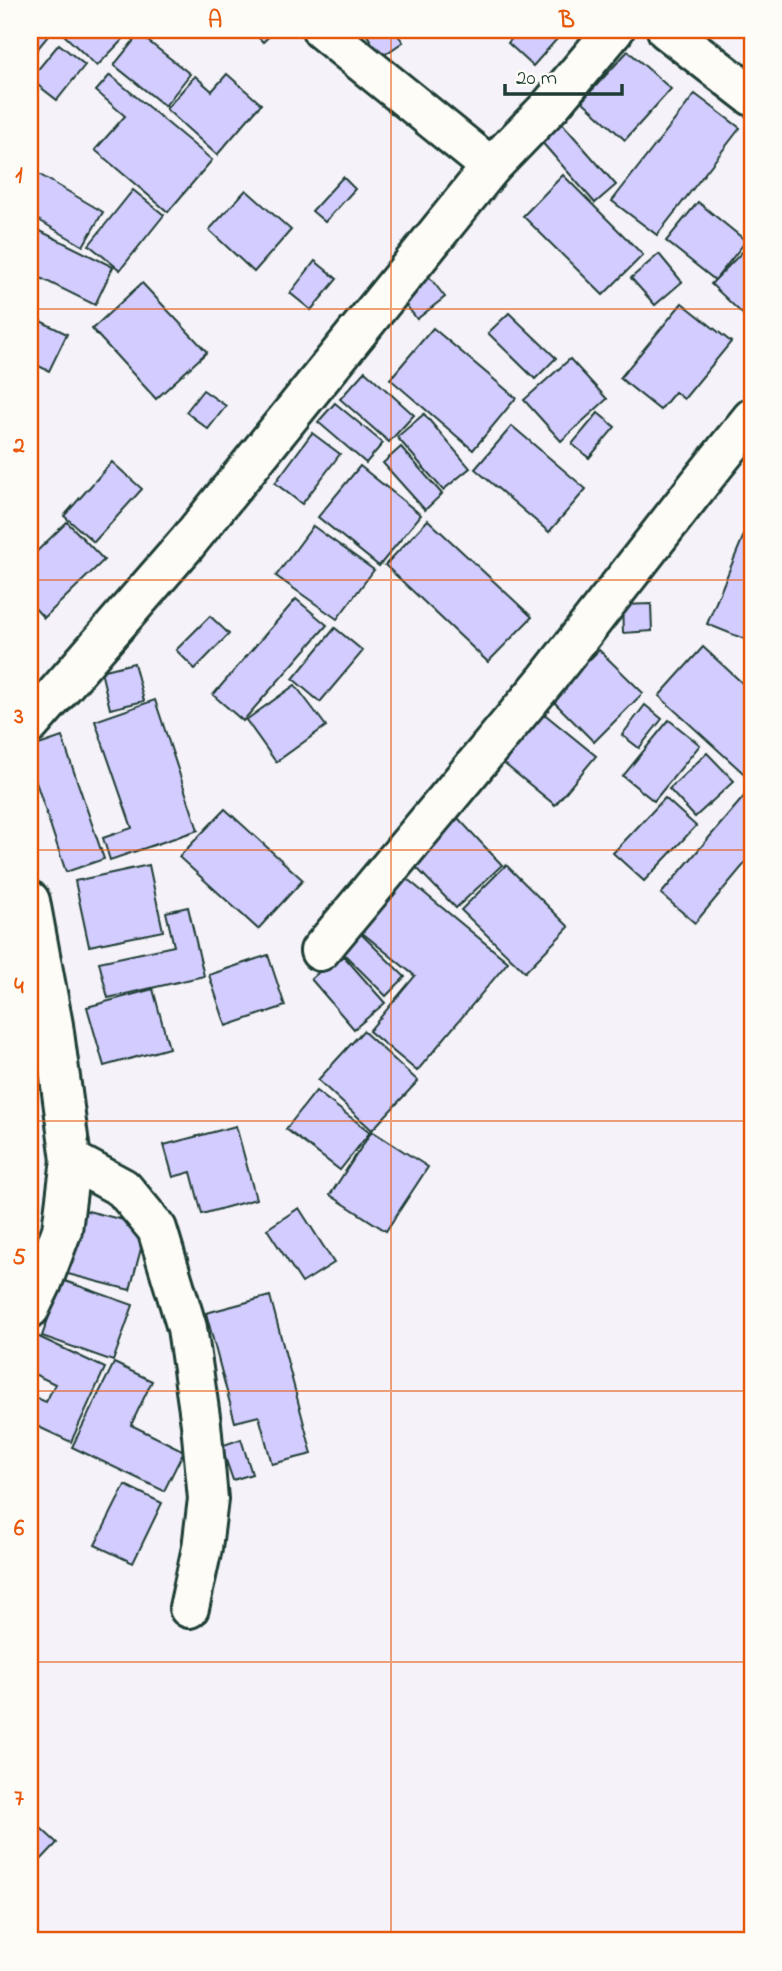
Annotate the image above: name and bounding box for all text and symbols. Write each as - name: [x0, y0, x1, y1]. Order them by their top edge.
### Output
- text: A: [208, 5, 222, 38]
- text: B: [558, 5, 575, 38]
- scale bar: [505, 52, 623, 96]
- text: 20 m: [516, 64, 557, 94]
- text: 1: [15, 160, 23, 193]
- text: 2: [12, 430, 25, 463]
- text: 3: [13, 701, 24, 734]
- text: 4: [14, 971, 24, 1004]
- text: 5: [12, 1242, 26, 1275]
- text: 6: [14, 1513, 25, 1546]
- text: 7: [14, 1783, 24, 1816]

